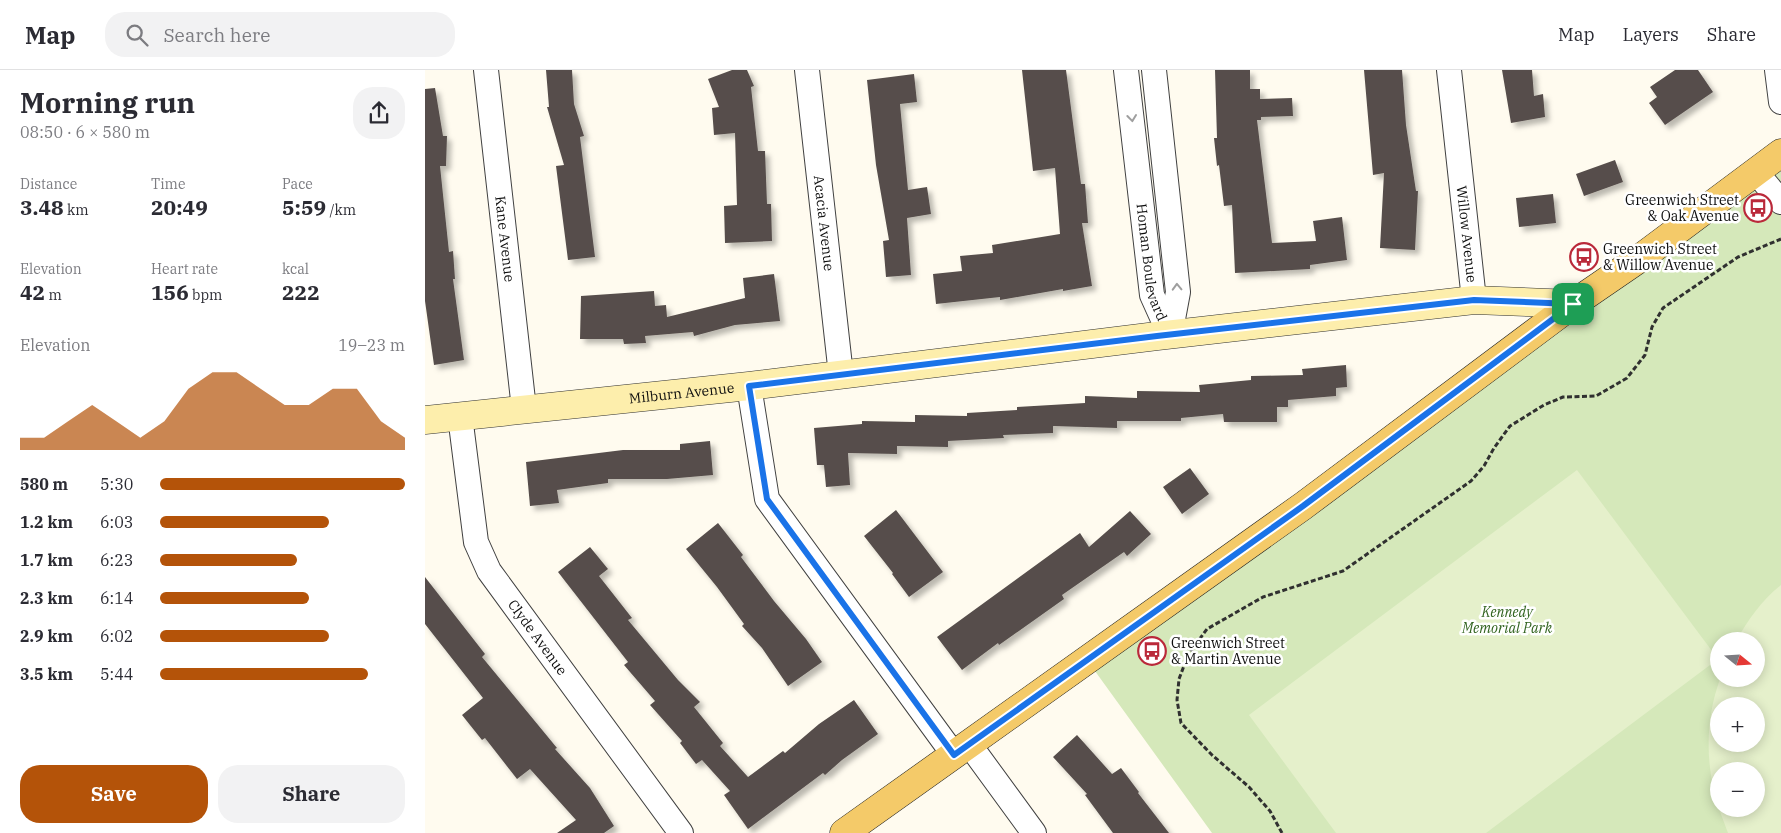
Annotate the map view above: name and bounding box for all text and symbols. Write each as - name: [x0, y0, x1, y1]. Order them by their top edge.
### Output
- search box: [105, 12, 455, 57]
- text: Map: [25, 19, 75, 51]
- icon: search: [123, 21, 151, 49]
- text: Search here: [163, 23, 270, 47]
- text: Map: [1558, 23, 1595, 46]
- text: Layers: [1623, 23, 1679, 46]
- text: Share: [1707, 23, 1756, 46]
- text: Morning run: [20, 84, 195, 121]
- button: share: [353, 87, 405, 139]
- one-way arrow: [1126, 115, 1137, 123]
- text: 08:50 · 6 × 580 m: [20, 122, 150, 142]
- street label: Acacia Avenue: [810, 174, 838, 272]
- text: Distance: [20, 175, 77, 193]
- text: Time: [151, 175, 185, 193]
- text: Pace: [282, 175, 313, 193]
- street label: Willow Avenue: [1453, 185, 1481, 283]
- place label: Greenwich Street & Oak Avenue: [1625, 191, 1739, 225]
- text: 3.48: [20, 193, 64, 221]
- text: 20:49: [151, 193, 208, 221]
- text: 5:59: [282, 193, 326, 221]
- bus stop icon: Greenwich Street & Oak Avenue: [1743, 193, 1773, 223]
- street label: Kane Avenue: [491, 195, 519, 283]
- text: km: [64, 201, 89, 219]
- text: /km: [326, 201, 356, 219]
- street label: Homan Boulevard: [1132, 202, 1172, 324]
- place label: Greenwich Street & Willow Avenue: [1603, 240, 1717, 274]
- bus stop icon: Greenwich Street & Willow Avenue: [1569, 242, 1599, 272]
- text: Elevation: [20, 260, 82, 278]
- text: Heart rate: [151, 260, 218, 278]
- text: kcal: [282, 260, 309, 278]
- text: 42: [20, 278, 45, 306]
- text: 156: [151, 278, 189, 306]
- text: 222: [282, 278, 320, 306]
- one-way arrow: [1171, 283, 1182, 291]
- pin: [1552, 283, 1594, 325]
- text: m: [45, 286, 62, 304]
- text: bpm: [189, 286, 222, 304]
- icon: arrive: [1559, 290, 1587, 318]
- text: Elevation: [20, 335, 90, 355]
- text: 19–23 m: [338, 335, 405, 355]
- street label: Milburn Avenue: [628, 379, 735, 408]
- text: 580 m: [20, 474, 68, 494]
- text: 5:30: [100, 474, 133, 494]
- text: 1.2 km: [20, 512, 73, 532]
- text: 6:03: [100, 512, 133, 532]
- text: 1.7 km: [20, 550, 73, 570]
- text: 6:23: [100, 550, 133, 570]
- text: 2.3 km: [20, 588, 73, 608]
- text: 6:14: [100, 588, 133, 608]
- street label: Clyde Avenue: [504, 596, 571, 679]
- park label: Kennedy Memorial Park: [1461, 603, 1553, 637]
- text: 2.9 km: [20, 626, 73, 646]
- text: 6:02: [100, 626, 133, 646]
- north arrow: [1710, 632, 1765, 688]
- map controls: [1710, 632, 1765, 817]
- place label: Greenwich Street & Martin Avenue: [1171, 634, 1285, 668]
- bus stop icon: Greenwich Street & Martin Avenue: [1137, 636, 1167, 666]
- text: 3.5 km: [20, 664, 73, 684]
- text: 5:44: [100, 664, 133, 684]
- button: +: [1710, 697, 1765, 752]
- button: −: [1710, 762, 1765, 817]
- button: Save: [20, 765, 208, 823]
- button: Share: [218, 765, 405, 823]

